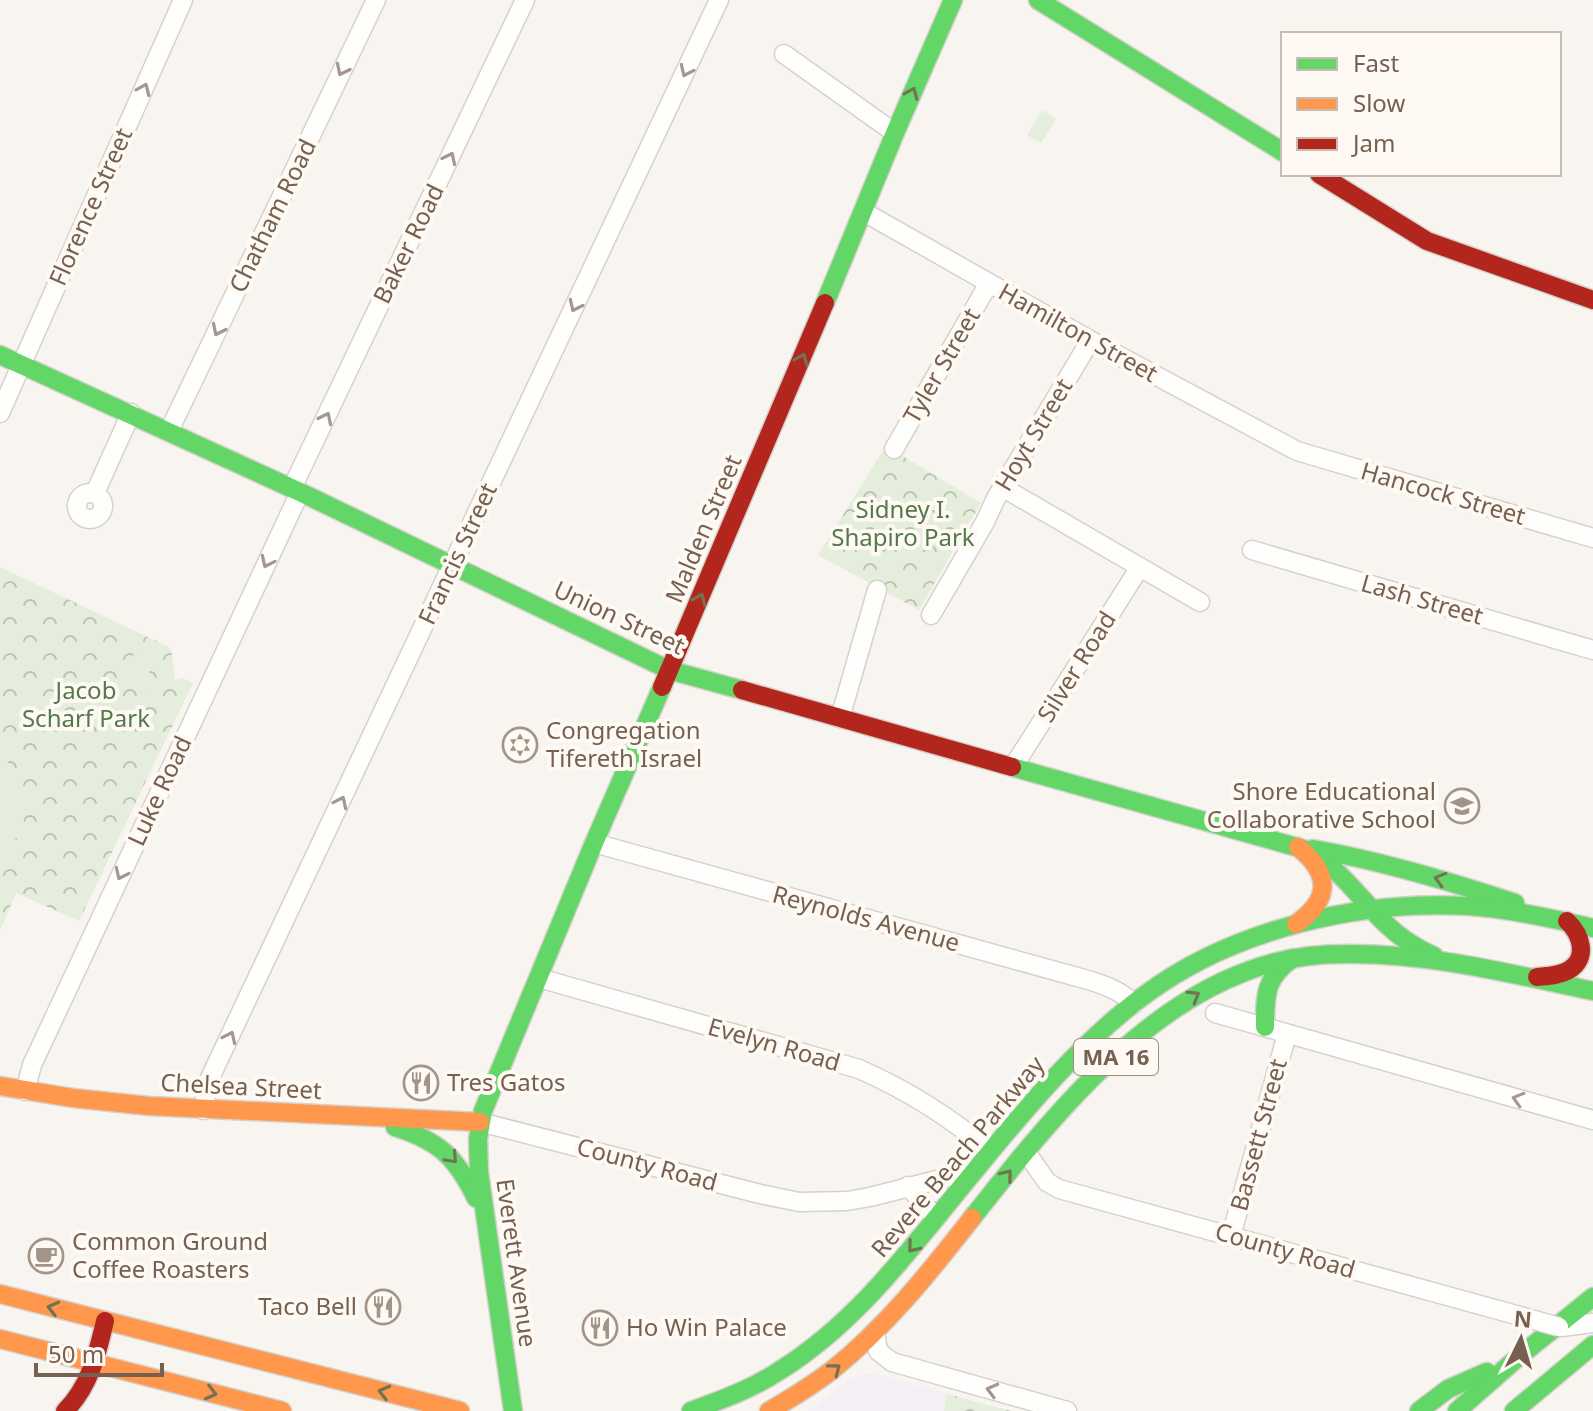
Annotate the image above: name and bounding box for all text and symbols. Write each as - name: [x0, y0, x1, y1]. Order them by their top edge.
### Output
- legend: [1281, 32, 1561, 176]
- text: Fast: [1353, 46, 1399, 79]
- one-way arrow: [336, 62, 352, 77]
- one-way arrow: [680, 62, 696, 77]
- one-way arrow: [134, 82, 150, 97]
- text: Slow: [1353, 86, 1405, 119]
- one-way arrow: [903, 87, 919, 101]
- street label: Florence Street: [40, 122, 139, 290]
- text: Jam: [1351, 126, 1395, 159]
- street label: Chatham Road: [220, 133, 323, 298]
- one-way arrow: [440, 152, 456, 166]
- street label: Baker Road: [364, 178, 451, 309]
- street label: Hamilton Street: [993, 274, 1165, 389]
- one-way arrow: [569, 297, 585, 312]
- street label: Tyler Street: [894, 301, 987, 429]
- one-way arrow: [212, 322, 228, 336]
- one-way arrow: [792, 353, 808, 367]
- street label: Hoyt Street: [986, 371, 1079, 497]
- one-way arrow: [316, 412, 332, 426]
- street label: Malden Street: [657, 449, 749, 607]
- street label: Hancock Street: [1357, 453, 1530, 532]
- street label: Francis Street: [409, 477, 504, 630]
- park label: Sidney I. Shapiro Park: [831, 492, 975, 553]
- one-way arrow: [261, 554, 277, 569]
- street label: Lash Street: [1357, 565, 1488, 632]
- street label: Union Street: [549, 572, 691, 662]
- one-way arrow: [691, 592, 707, 607]
- street label: Silver Road: [1029, 604, 1123, 728]
- park label: Jacob Scharf Park: [22, 673, 150, 734]
- place label: Congregation Tifereth Israel: [546, 713, 702, 774]
- synagogue icon: Congregation Tifereth Israel: [501, 726, 539, 764]
- street label: Luke Road: [119, 730, 198, 851]
- place label: Shore Educational Collaborative School: [1207, 774, 1436, 835]
- school or university icon: Shore Educational Collaborative School: [1443, 787, 1481, 825]
- one-way arrow: [331, 796, 347, 810]
- one-way arrow: [115, 866, 131, 880]
- one-way arrow: [1433, 872, 1447, 889]
- street label: Reynolds Avenue: [769, 877, 964, 958]
- one-way arrow: [1185, 990, 1200, 1006]
- street label: Evelyn Road: [704, 1009, 844, 1078]
- one-way arrow: [220, 1031, 236, 1045]
- road number: MA 16: [1074, 1039, 1158, 1075]
- street label: Revere Beach Parkway: [863, 1048, 1051, 1264]
- street label: Bassett Street: [1221, 1055, 1294, 1214]
- restaurant icon: Tres Gatos: [402, 1064, 440, 1102]
- street label: Chelsea Street: [160, 1065, 323, 1106]
- place label: Tres Gatos: [447, 1065, 565, 1098]
- one-way arrow: [1511, 1092, 1525, 1108]
- street label: County Road: [573, 1129, 721, 1198]
- one-way arrow: [442, 1149, 457, 1164]
- one-way arrow: [997, 1170, 1012, 1184]
- street label: Everett Avenue: [489, 1176, 546, 1349]
- street label: County Road: [1212, 1214, 1359, 1285]
- place label: Common Ground Coffee Roasters: [72, 1224, 268, 1285]
- cafe icon: Common Ground Coffee Roasters: [27, 1237, 65, 1275]
- one-way arrow: [908, 1238, 923, 1253]
- restaurant icon: Taco Bell: [364, 1288, 402, 1326]
- place label: Taco Bell: [258, 1289, 357, 1322]
- north arrow: [1481, 1299, 1561, 1379]
- one-way arrow: [46, 1300, 60, 1317]
- text: N: [1513, 1302, 1533, 1334]
- restaurant icon: Ho Win Palace: [581, 1309, 619, 1347]
- place label: Ho Win Palace: [626, 1310, 787, 1343]
- scale bar: [36, 1327, 162, 1377]
- text: 50 m: [48, 1337, 104, 1370]
- one-way arrow: [826, 1364, 841, 1378]
- one-way arrow: [204, 1383, 218, 1400]
- one-way arrow: [986, 1383, 1000, 1399]
- one-way arrow: [378, 1384, 392, 1401]

